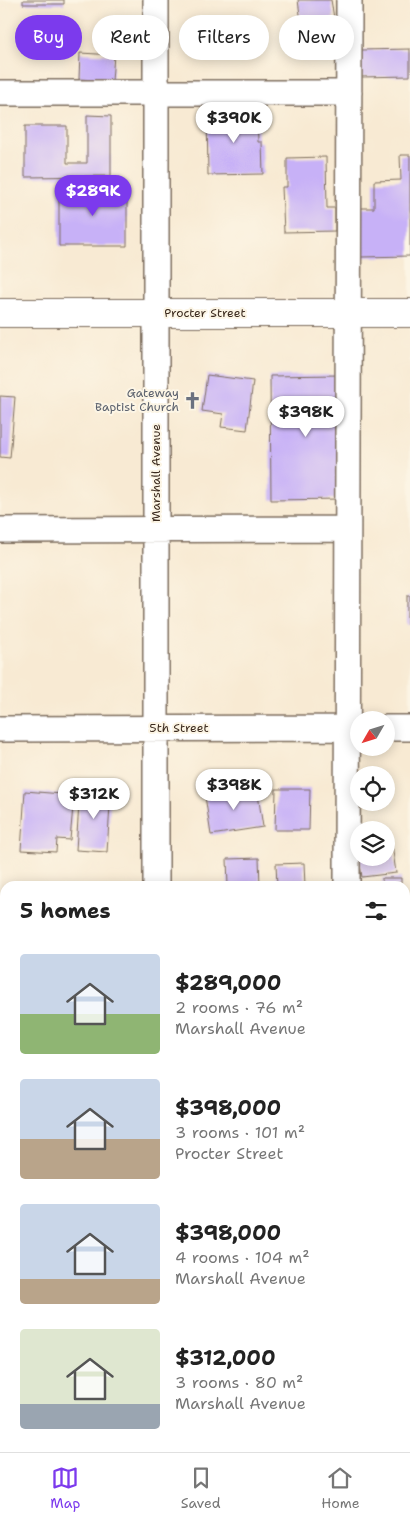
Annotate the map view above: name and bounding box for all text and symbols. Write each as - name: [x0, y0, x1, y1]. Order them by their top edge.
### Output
- chip: Buy: [15, 15, 82, 60]
- chip: Rent: [92, 15, 169, 60]
- chip: Filters: [179, 15, 269, 60]
- chip: New: [279, 15, 354, 60]
- pin: $390K: [199, 102, 269, 144]
- text: $390K: [207, 107, 261, 128]
- pin: $289K: [58, 174, 128, 217]
- text: $289K: [66, 180, 120, 201]
- street label: Procter Street: [164, 305, 246, 321]
- place label: Gateway Baptist Church: [95, 385, 179, 415]
- church icon: Gateway Baptist Church: [183, 390, 203, 410]
- pin: $398K: [271, 396, 341, 438]
- text: $398K: [279, 401, 333, 422]
- street label: Marshall Avenue: [148, 424, 164, 522]
- north arrow: [350, 711, 395, 756]
- map controls: [350, 711, 395, 866]
- street label: 5th Street: [149, 720, 209, 736]
- button: locate: [350, 766, 395, 811]
- pin: $398K: [199, 768, 269, 811]
- text: $398K: [207, 774, 261, 795]
- pin: $312K: [59, 778, 129, 820]
- text: $312K: [69, 783, 119, 804]
- button: layers: [350, 821, 395, 866]
- text: 5 homes: [20, 897, 111, 925]
- icon: filters: [362, 897, 390, 925]
- text: $289,000: [175, 969, 281, 997]
- icon: home: [60, 974, 120, 1034]
- text: 2 rooms · 76 m²: [175, 997, 303, 1018]
- text: Marshall Avenue: [175, 1018, 306, 1039]
- text: $398,000: [175, 1094, 281, 1122]
- icon: home: [60, 1099, 120, 1159]
- text: 3 rooms · 101 m²: [175, 1122, 305, 1143]
- text: Procter Street: [175, 1143, 283, 1164]
- text: $398,000: [175, 1219, 281, 1247]
- icon: home: [60, 1224, 120, 1284]
- text: 4 rooms · 104 m²: [175, 1247, 310, 1268]
- text: Marshall Avenue: [175, 1268, 306, 1289]
- text: $312,000: [175, 1344, 276, 1372]
- icon: home: [60, 1349, 120, 1409]
- text: 3 rooms · 80 m²: [175, 1372, 303, 1393]
- text: Marshall Avenue: [175, 1393, 306, 1414]
- tab: Map: [50, 1464, 80, 1512]
- tab: Saved: [181, 1464, 221, 1512]
- tab: Home: [321, 1464, 360, 1512]

